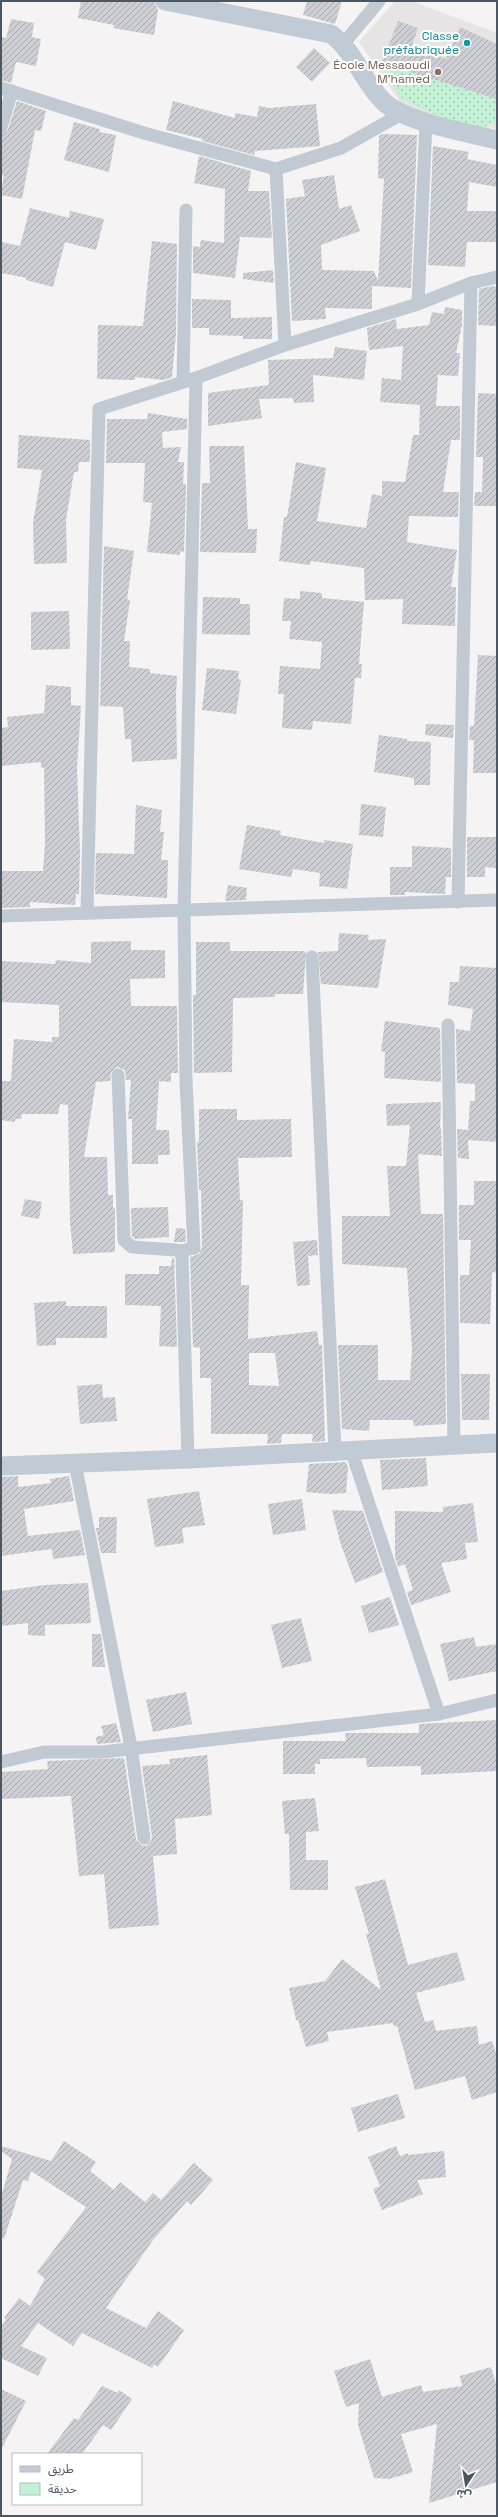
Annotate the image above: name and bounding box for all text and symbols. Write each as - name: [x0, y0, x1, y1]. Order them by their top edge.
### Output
- place label: Classe préfabriquée: [384, 28, 459, 58]
- marker: Classe préfabriquée: [462, 38, 472, 48]
- place label: École Messaoudi M'hamed: [333, 57, 430, 87]
- marker: École Messaoudi M'hamed: [433, 67, 443, 77]
- legend: [12, 2453, 142, 2505]
- text: طريق: [48, 2461, 74, 2477]
- north arrow: [446, 2465, 486, 2505]
- text: حديقة: [48, 2481, 77, 2497]
- text: ش: [455, 2486, 473, 2503]

